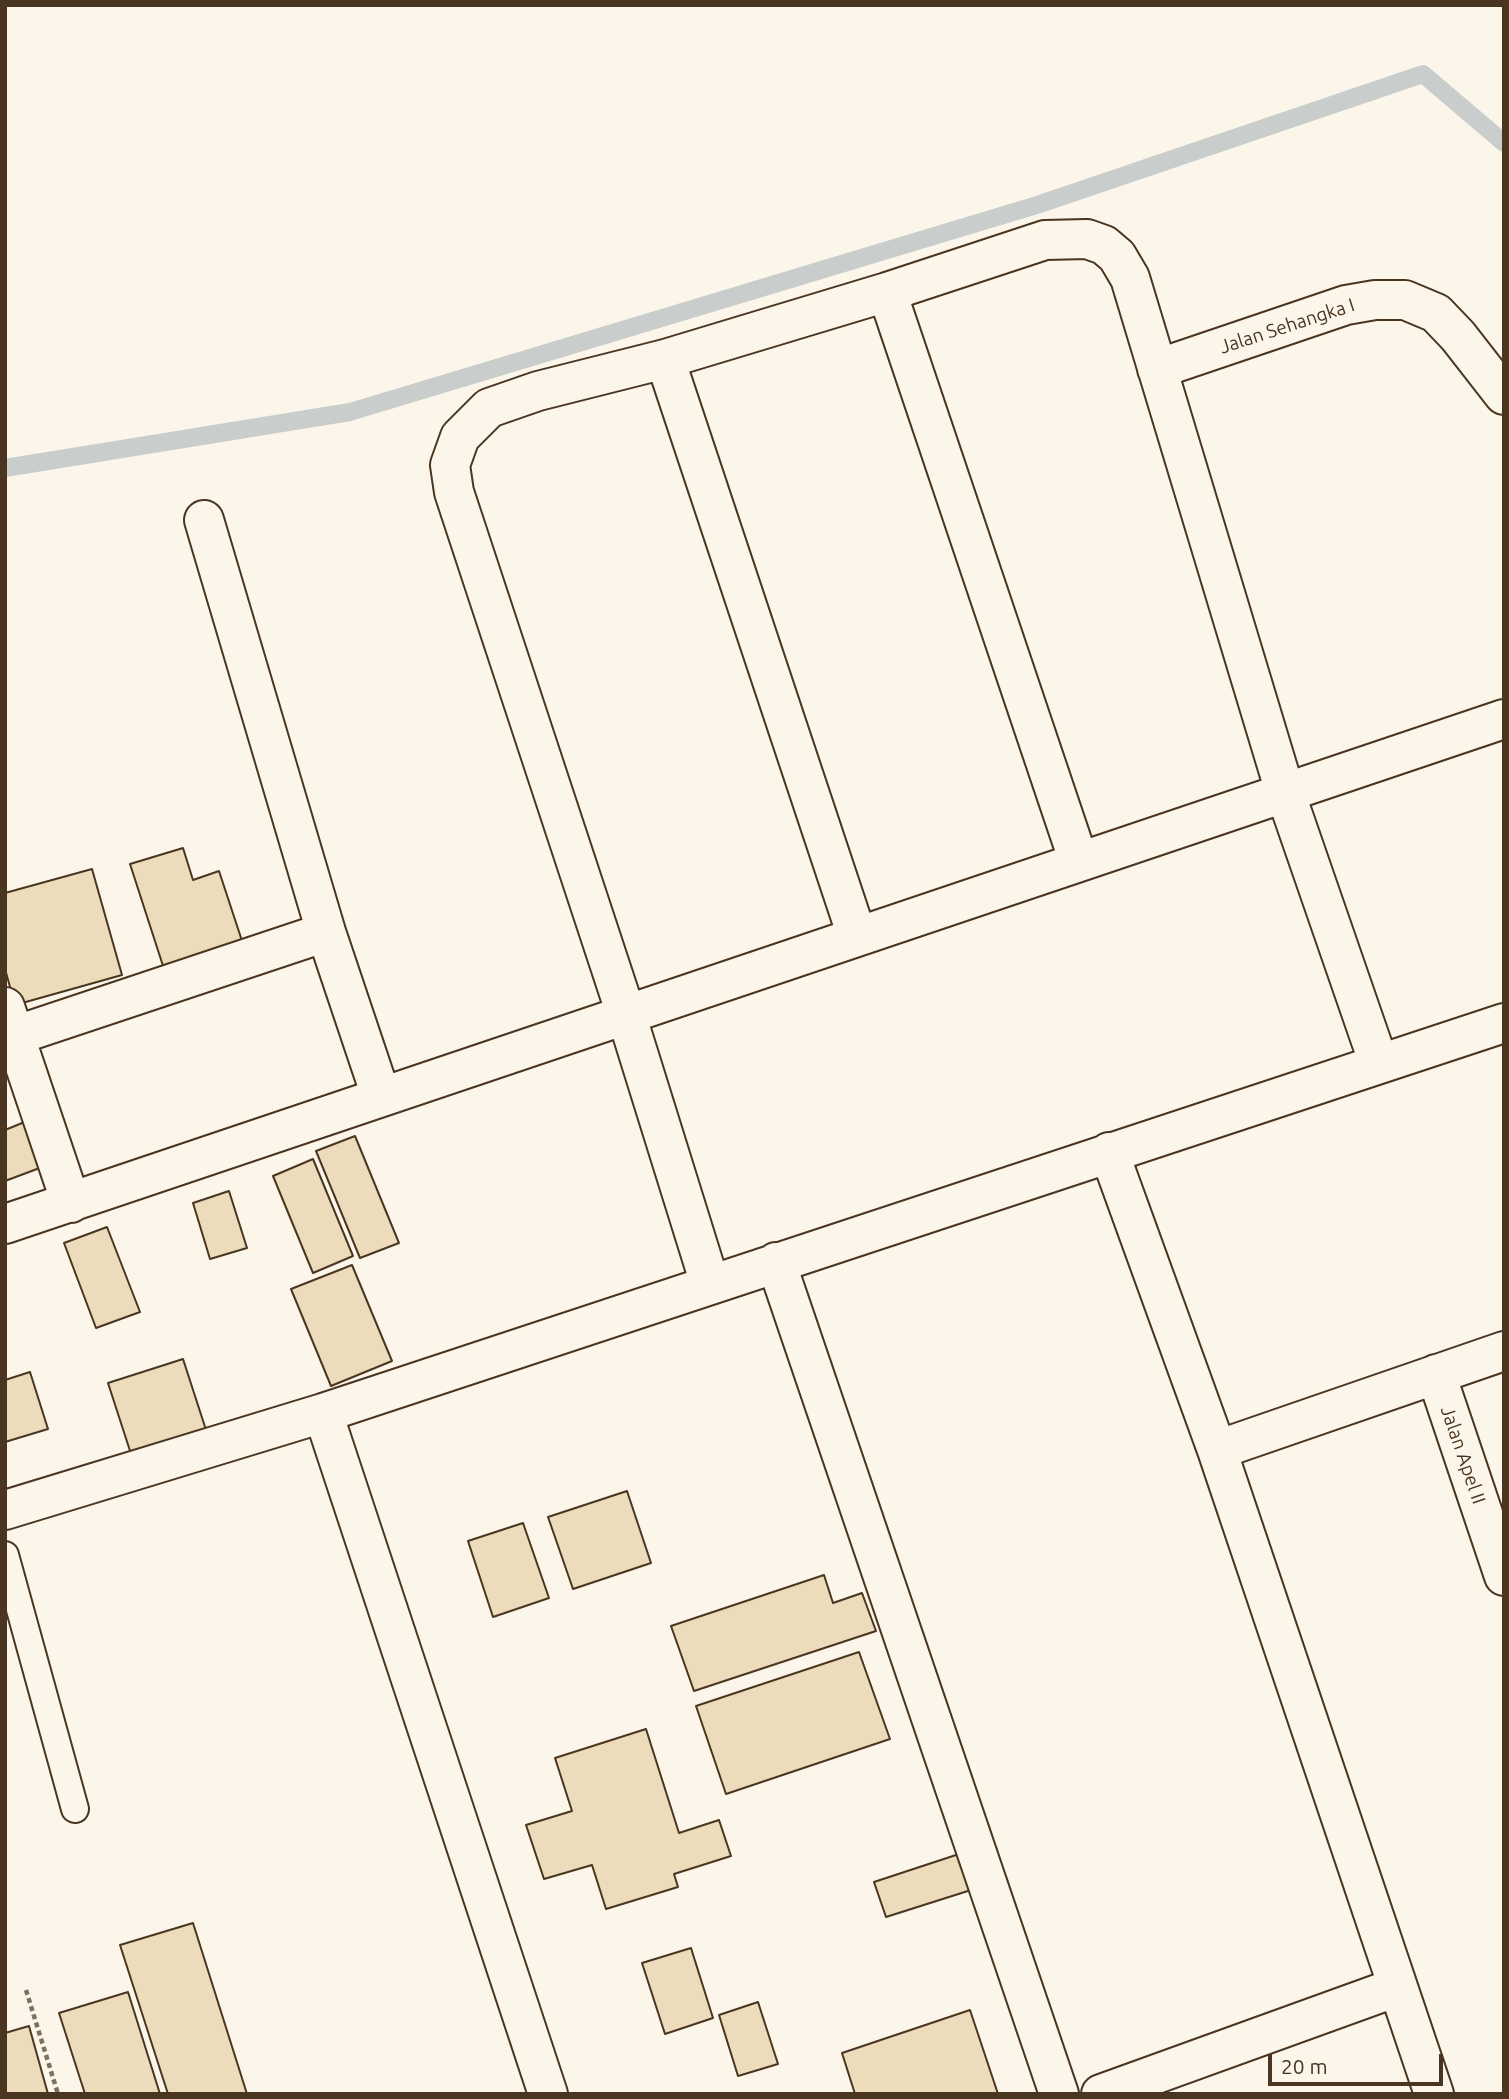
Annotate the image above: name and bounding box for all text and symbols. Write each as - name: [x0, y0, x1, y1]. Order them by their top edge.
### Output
- street label: Jalan Sehangka I: [1217, 293, 1357, 359]
- street label: Jalan Apel II: [1436, 1403, 1490, 1507]
- scale bar: [1271, 2039, 1446, 2084]
- text: 20 m: [1281, 2054, 1328, 2078]

